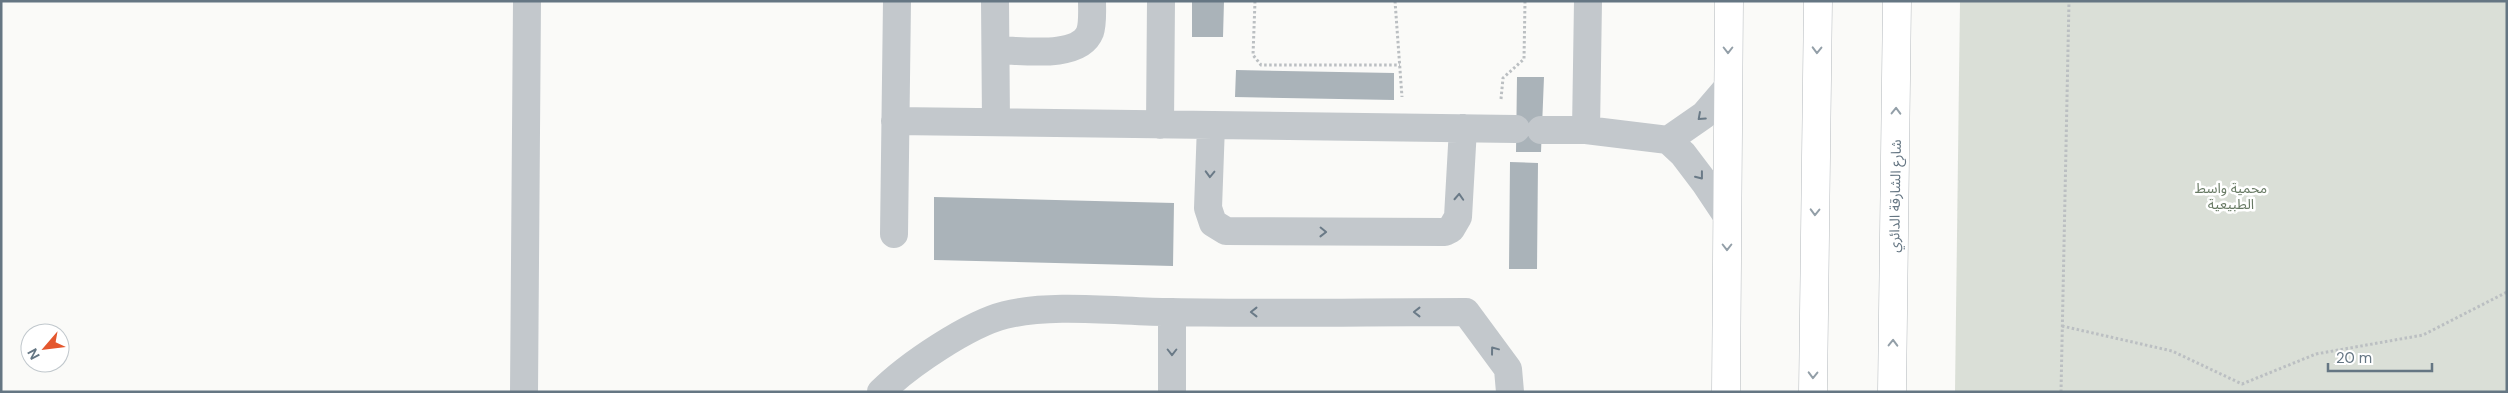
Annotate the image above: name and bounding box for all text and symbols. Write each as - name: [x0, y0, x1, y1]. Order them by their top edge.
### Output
- one-way arrow: [1723, 46, 1733, 54]
- one-way arrow: [1812, 46, 1823, 54]
- one-way arrow: [1891, 106, 1901, 114]
- one-way arrow: [1697, 111, 1706, 120]
- street label: شارع الشارقة الدائري: [1885, 139, 1907, 253]
- one-way arrow: [1204, 170, 1215, 178]
- one-way arrow: [1695, 170, 1703, 179]
- park label: محمية واسط الطبيعية: [2195, 179, 2267, 213]
- one-way arrow: [1454, 193, 1465, 201]
- one-way arrow: [1810, 209, 1820, 217]
- one-way arrow: [1320, 227, 1328, 237]
- one-way arrow: [1722, 244, 1732, 252]
- one-way arrow: [1250, 307, 1258, 317]
- one-way arrow: [1413, 307, 1420, 317]
- north arrow: [20, 323, 70, 373]
- one-way arrow: [1888, 339, 1898, 346]
- scale bar: [2328, 340, 2432, 372]
- text: N: [23, 345, 44, 363]
- one-way arrow: [1491, 347, 1499, 356]
- one-way arrow: [1167, 348, 1177, 356]
- text: 20 m: [2336, 348, 2372, 368]
- one-way arrow: [1808, 372, 1818, 379]

